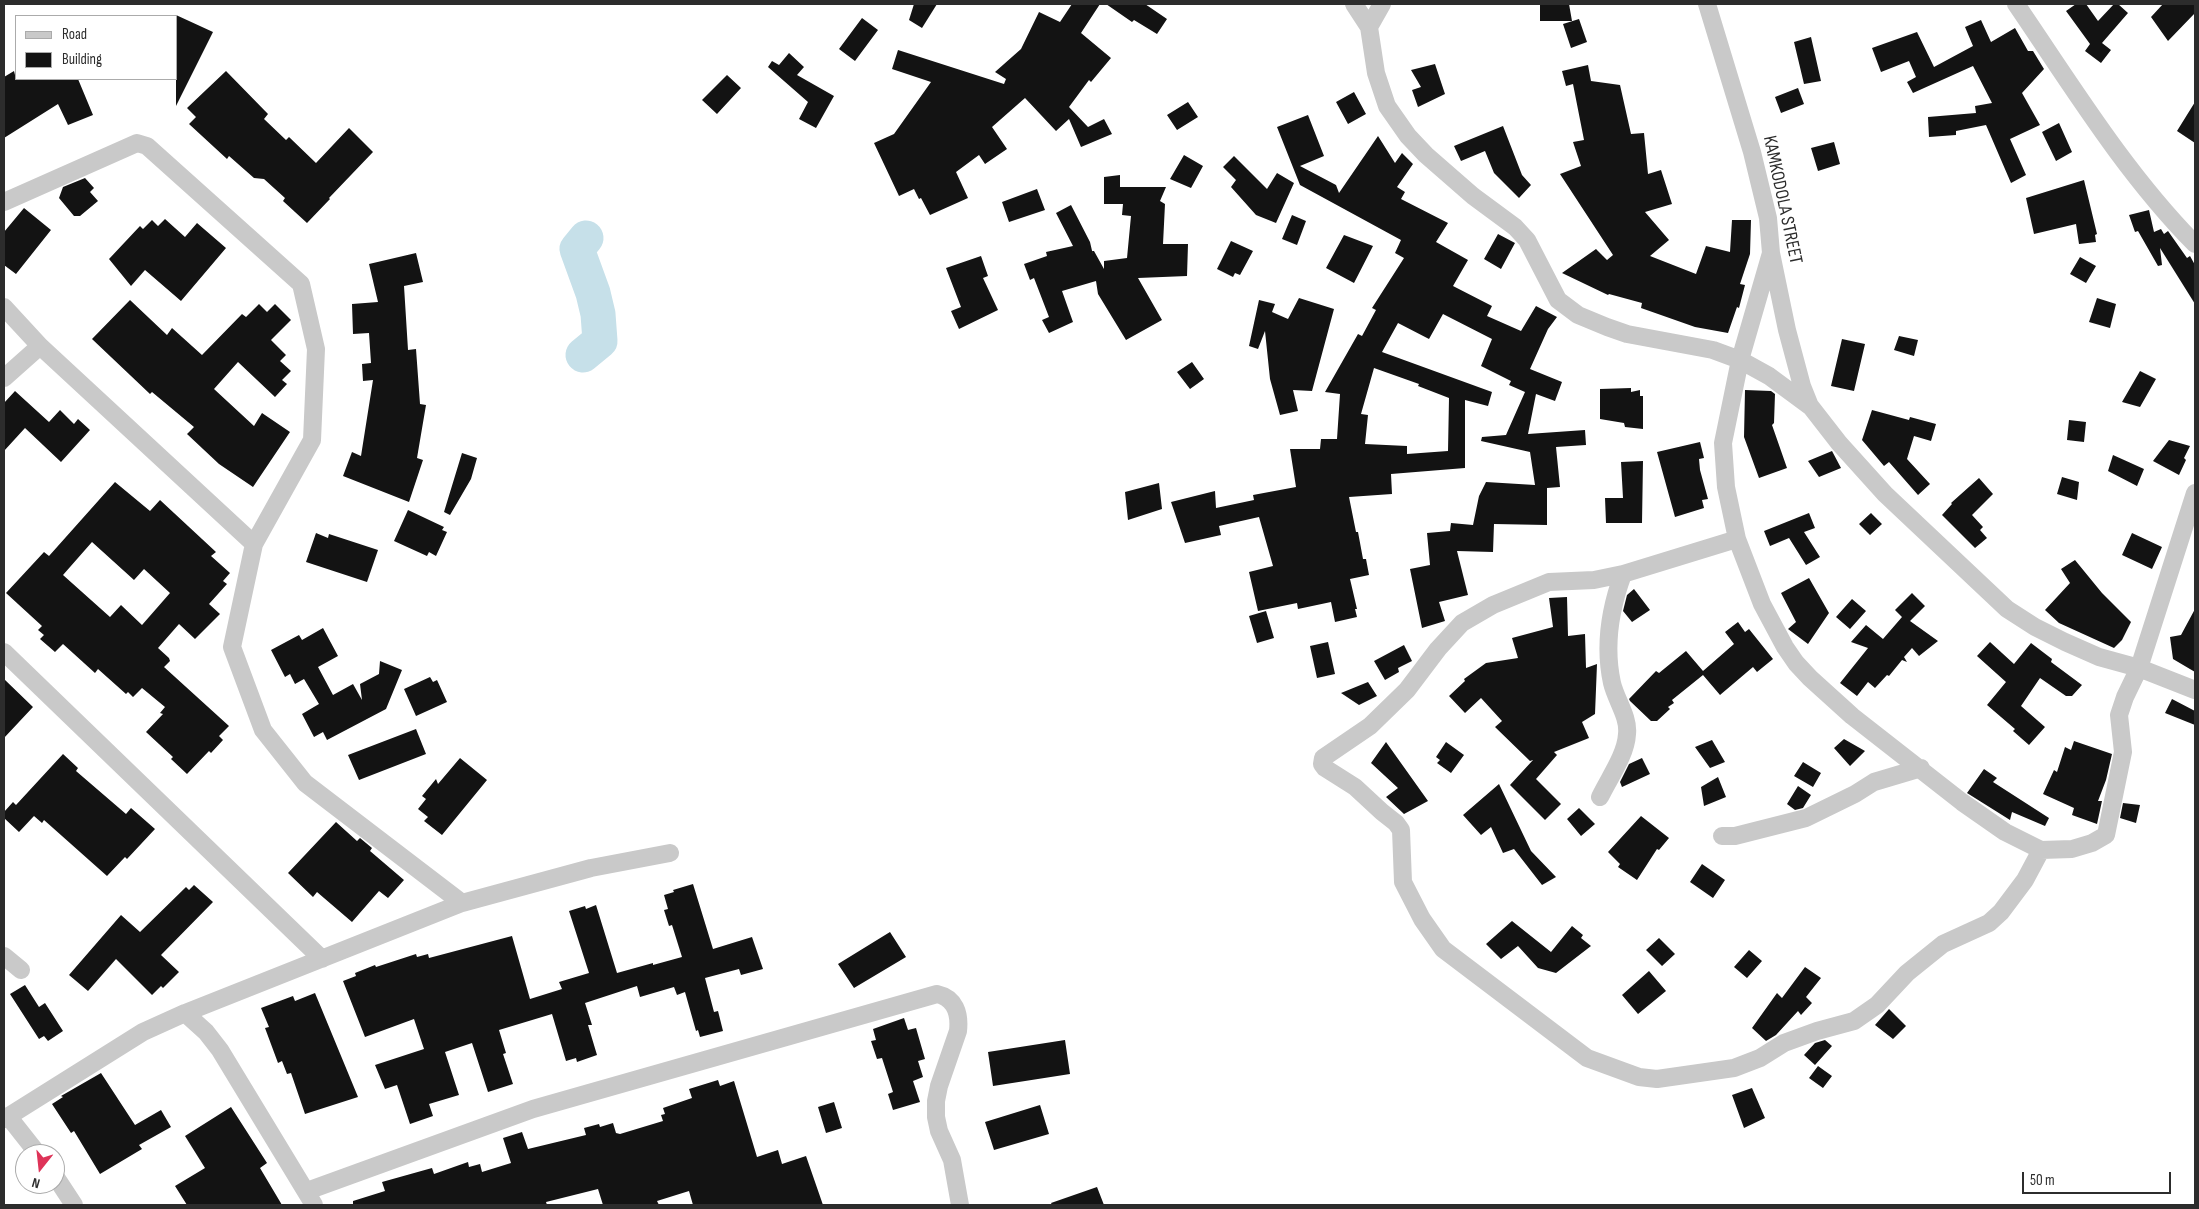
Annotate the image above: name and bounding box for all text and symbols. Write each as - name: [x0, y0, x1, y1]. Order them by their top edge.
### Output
- legend: [15, 15, 178, 80]
- text: Road: [62, 25, 87, 44]
- text: Building: [62, 50, 102, 69]
- street label: KAMKODOLA STREET: [1757, 134, 1807, 266]
- north arrow: [15, 1144, 65, 1194]
- scale bar: [2024, 1162, 2173, 1194]
- text: 50 m: [2030, 1171, 2055, 1190]
- text: N: [30, 1174, 42, 1192]

